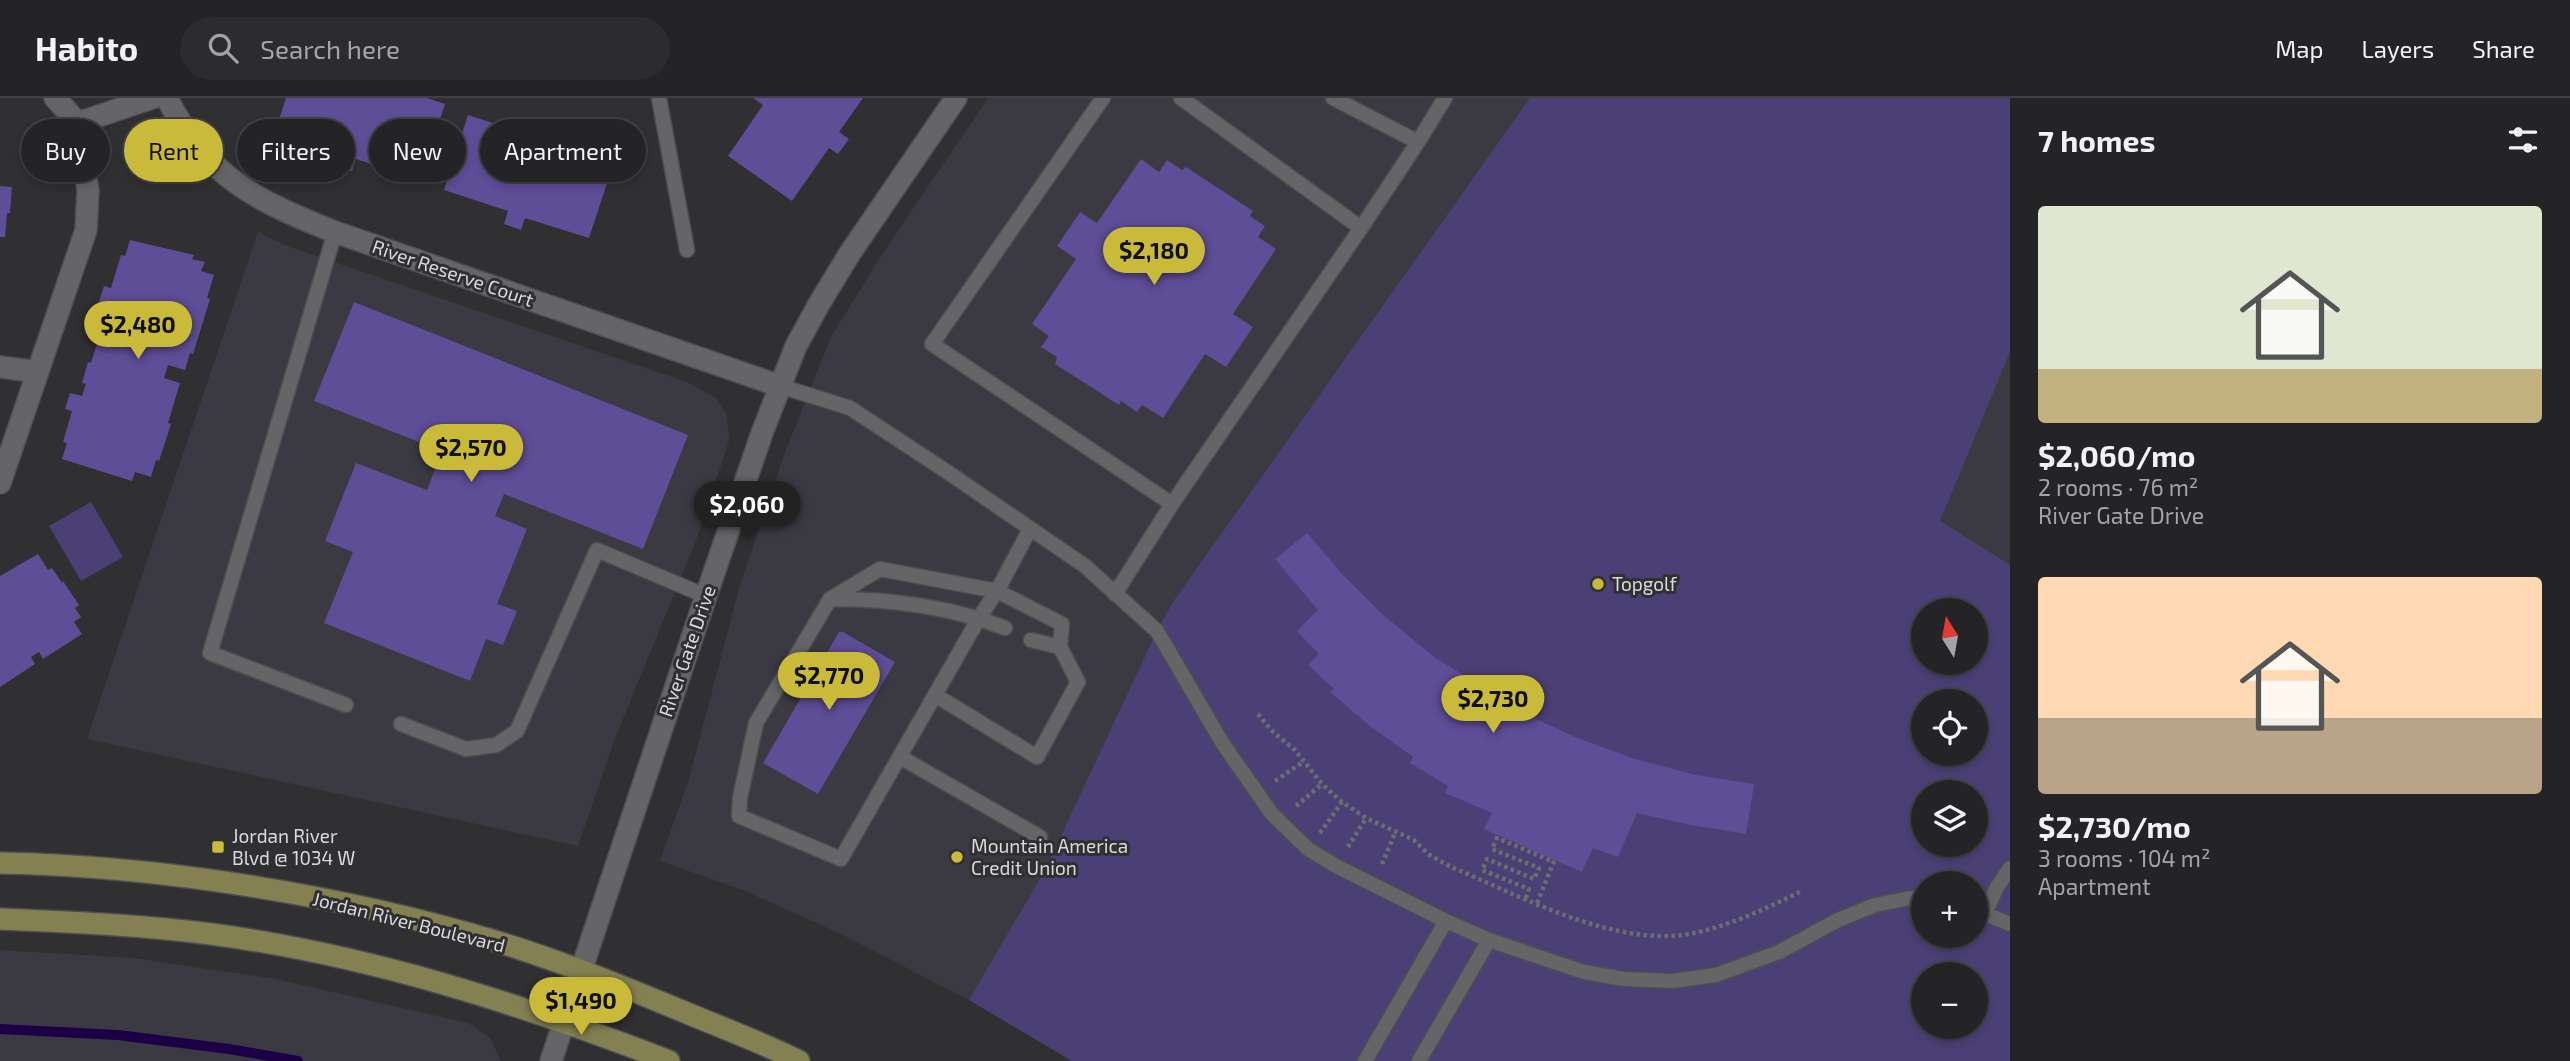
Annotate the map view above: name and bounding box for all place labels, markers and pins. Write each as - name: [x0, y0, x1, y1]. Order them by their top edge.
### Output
- pin: $2,180: [1097, 228, 1211, 287]
- pin: $2,480: [81, 302, 195, 361]
- pin: $2,570: [414, 424, 528, 484]
- pin: $2,060: [690, 482, 804, 541]
- place label: Topgolf: [1612, 572, 1678, 595]
- marker: Topgolf: [1590, 576, 1606, 592]
- pin: $2,770: [772, 652, 886, 712]
- pin: $2,730: [1436, 676, 1550, 735]
- place label: Jordan River Blvd @ 1034 W: [232, 824, 355, 869]
- place label: Mountain America Credit Union: [971, 834, 1128, 879]
- marker: Jordan River Blvd @ 1034 W: [210, 839, 226, 855]
- marker: Mountain America Credit Union: [949, 849, 965, 865]
- pin: $1,490: [524, 978, 638, 1037]

